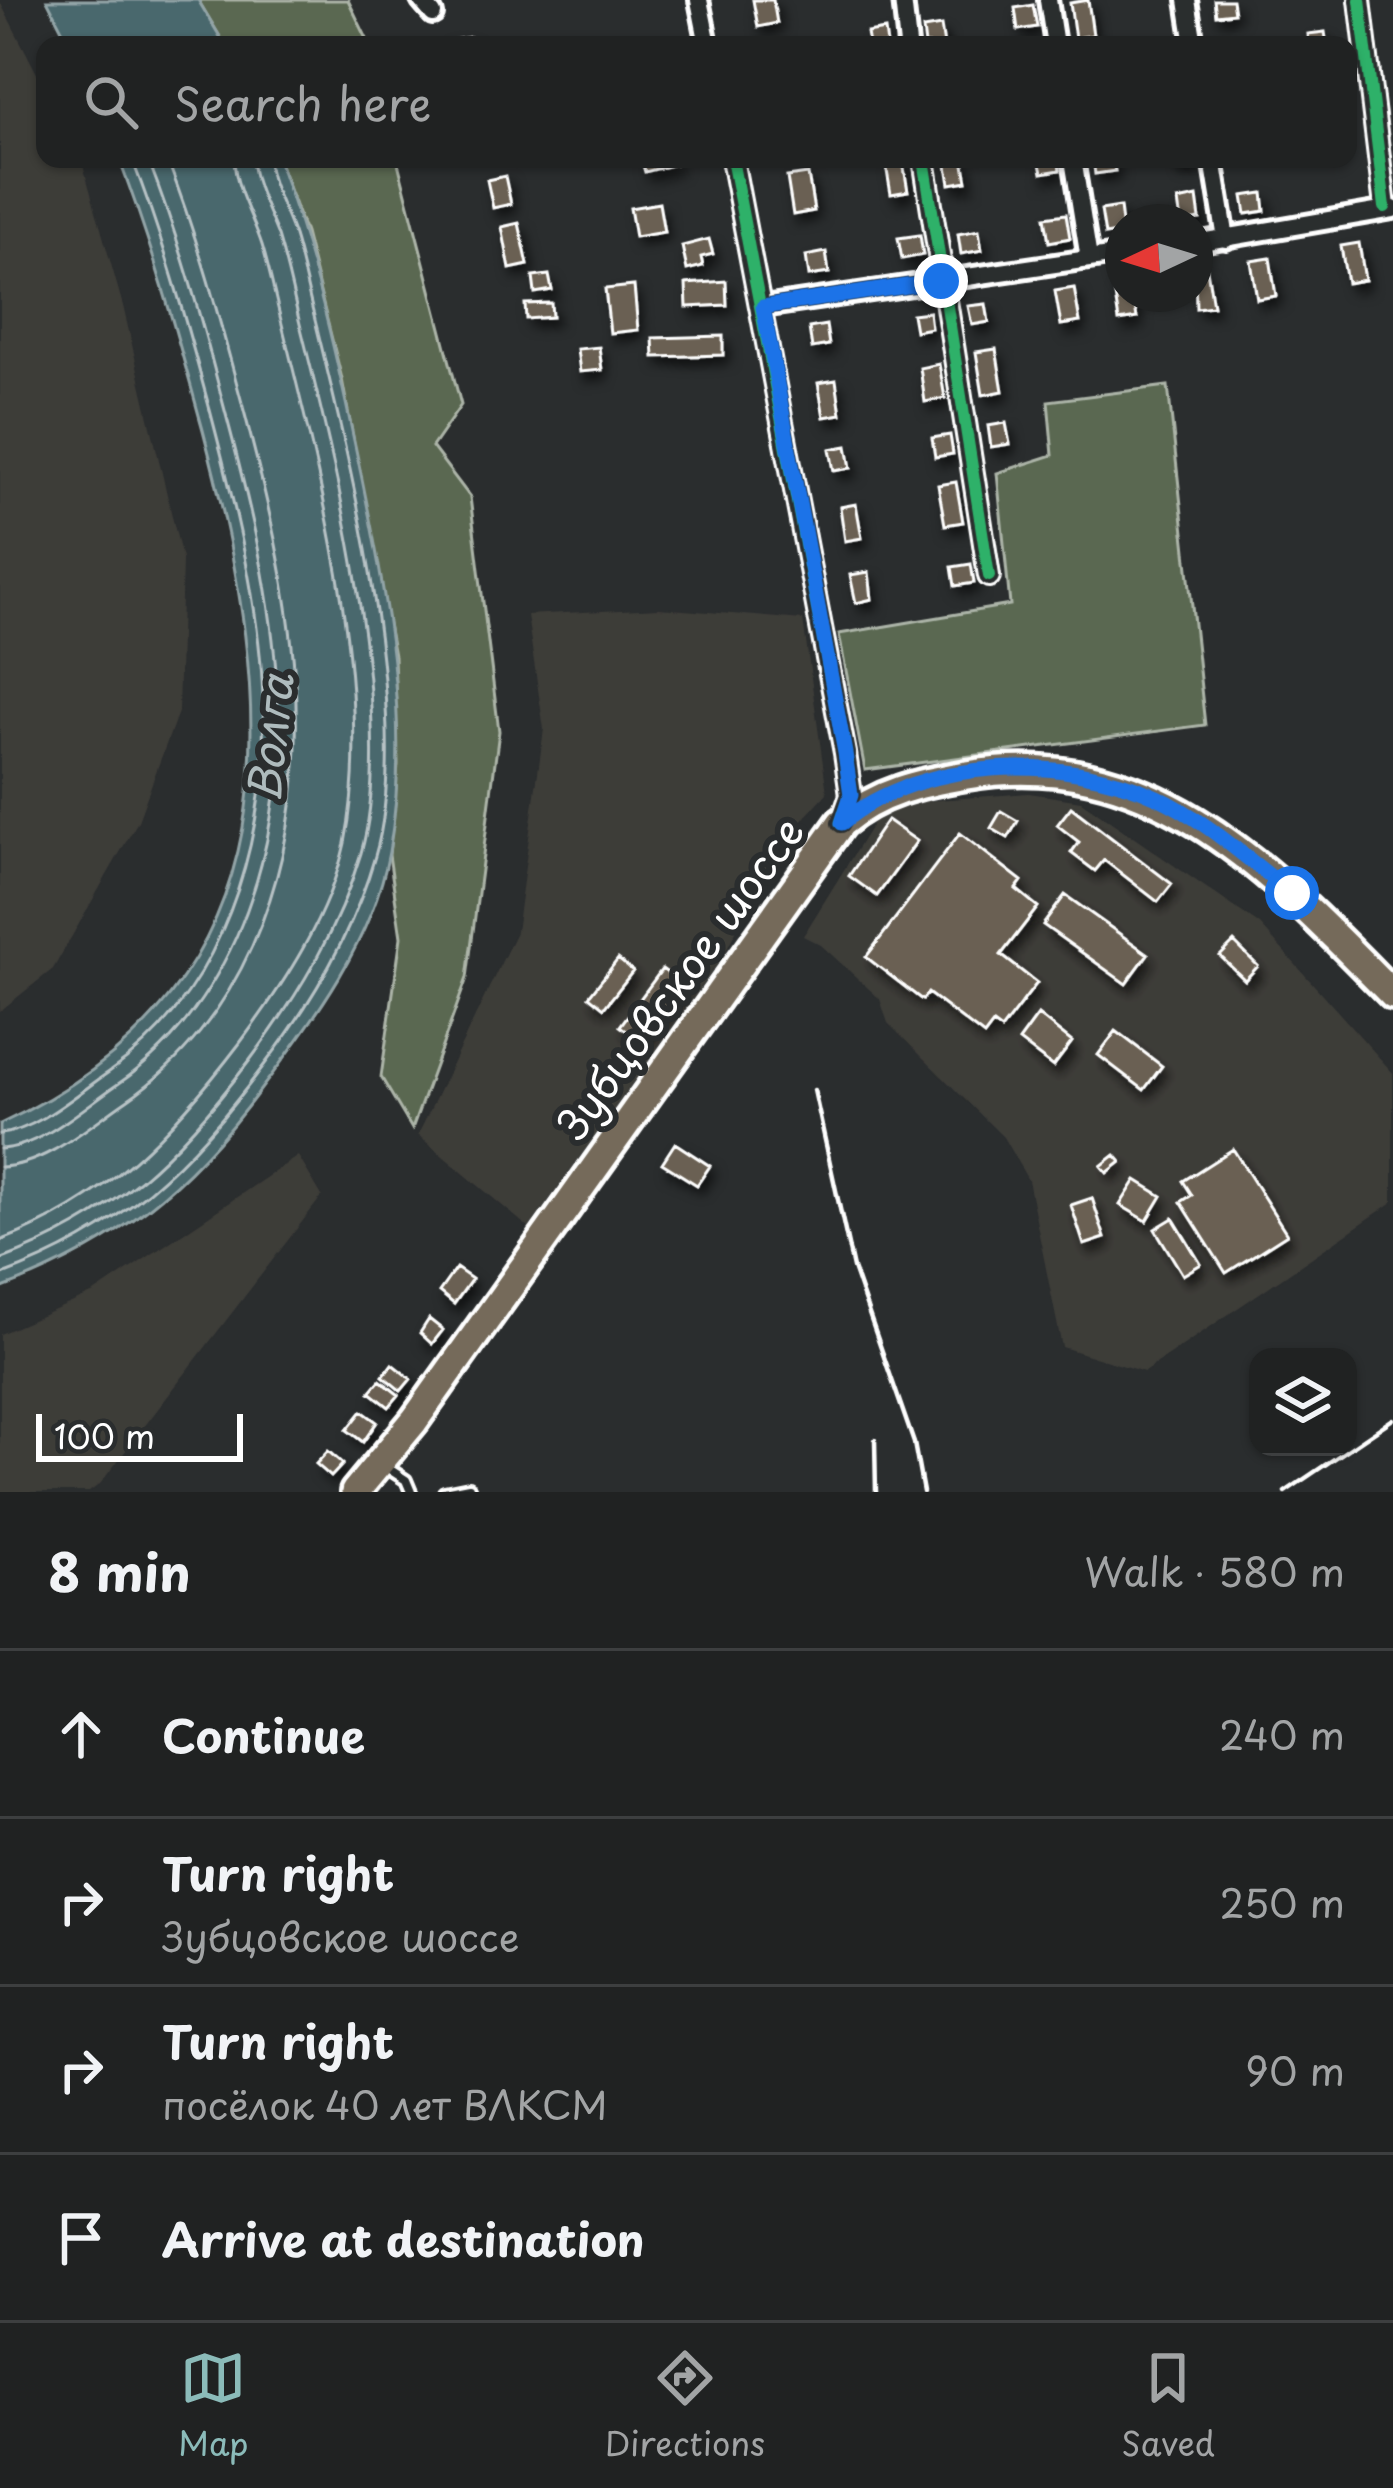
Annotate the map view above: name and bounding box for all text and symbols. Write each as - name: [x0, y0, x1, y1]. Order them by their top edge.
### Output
- search box: [36, 36, 1357, 168]
- text: Search here: [174, 68, 431, 136]
- icon: search: [78, 69, 144, 135]
- north arrow: [1105, 204, 1213, 312]
- route end: [914, 254, 968, 308]
- water label: Волга: [227, 670, 309, 805]
- street label: Зубцовское шоссе: [540, 803, 818, 1151]
- route start: [1265, 866, 1319, 920]
- map controls: [1249, 1348, 1357, 1456]
- button: layers: [1249, 1348, 1357, 1456]
- scale bar: [36, 1408, 243, 1461]
- text: 100 m: [54, 1410, 155, 1460]
- text: 8 min: [48, 1532, 191, 1609]
- text: Walk · 580 m: [1084, 1541, 1345, 1600]
- text: Continue: [162, 1700, 365, 1768]
- icon: ahead: [48, 1701, 114, 1767]
- text: 240 m: [1219, 1704, 1345, 1763]
- text: Turn right: [162, 1838, 394, 1906]
- icon: right: [48, 1869, 114, 1935]
- text: 250 m: [1220, 1872, 1345, 1931]
- text: Зубцовское шоссе: [162, 1906, 520, 1965]
- text: Turn right: [162, 2006, 394, 2074]
- icon: right: [48, 2037, 114, 2103]
- text: 90 m: [1245, 2040, 1345, 2099]
- text: посёлок 40 лет ВЛКСМ: [162, 2074, 608, 2133]
- text: Arrive at destination: [162, 2204, 645, 2272]
- icon: arrive: [48, 2205, 114, 2271]
- tab: Map: [178, 2345, 249, 2467]
- tab: Directions: [605, 2345, 765, 2467]
- tab: Saved: [1121, 2345, 1215, 2467]

